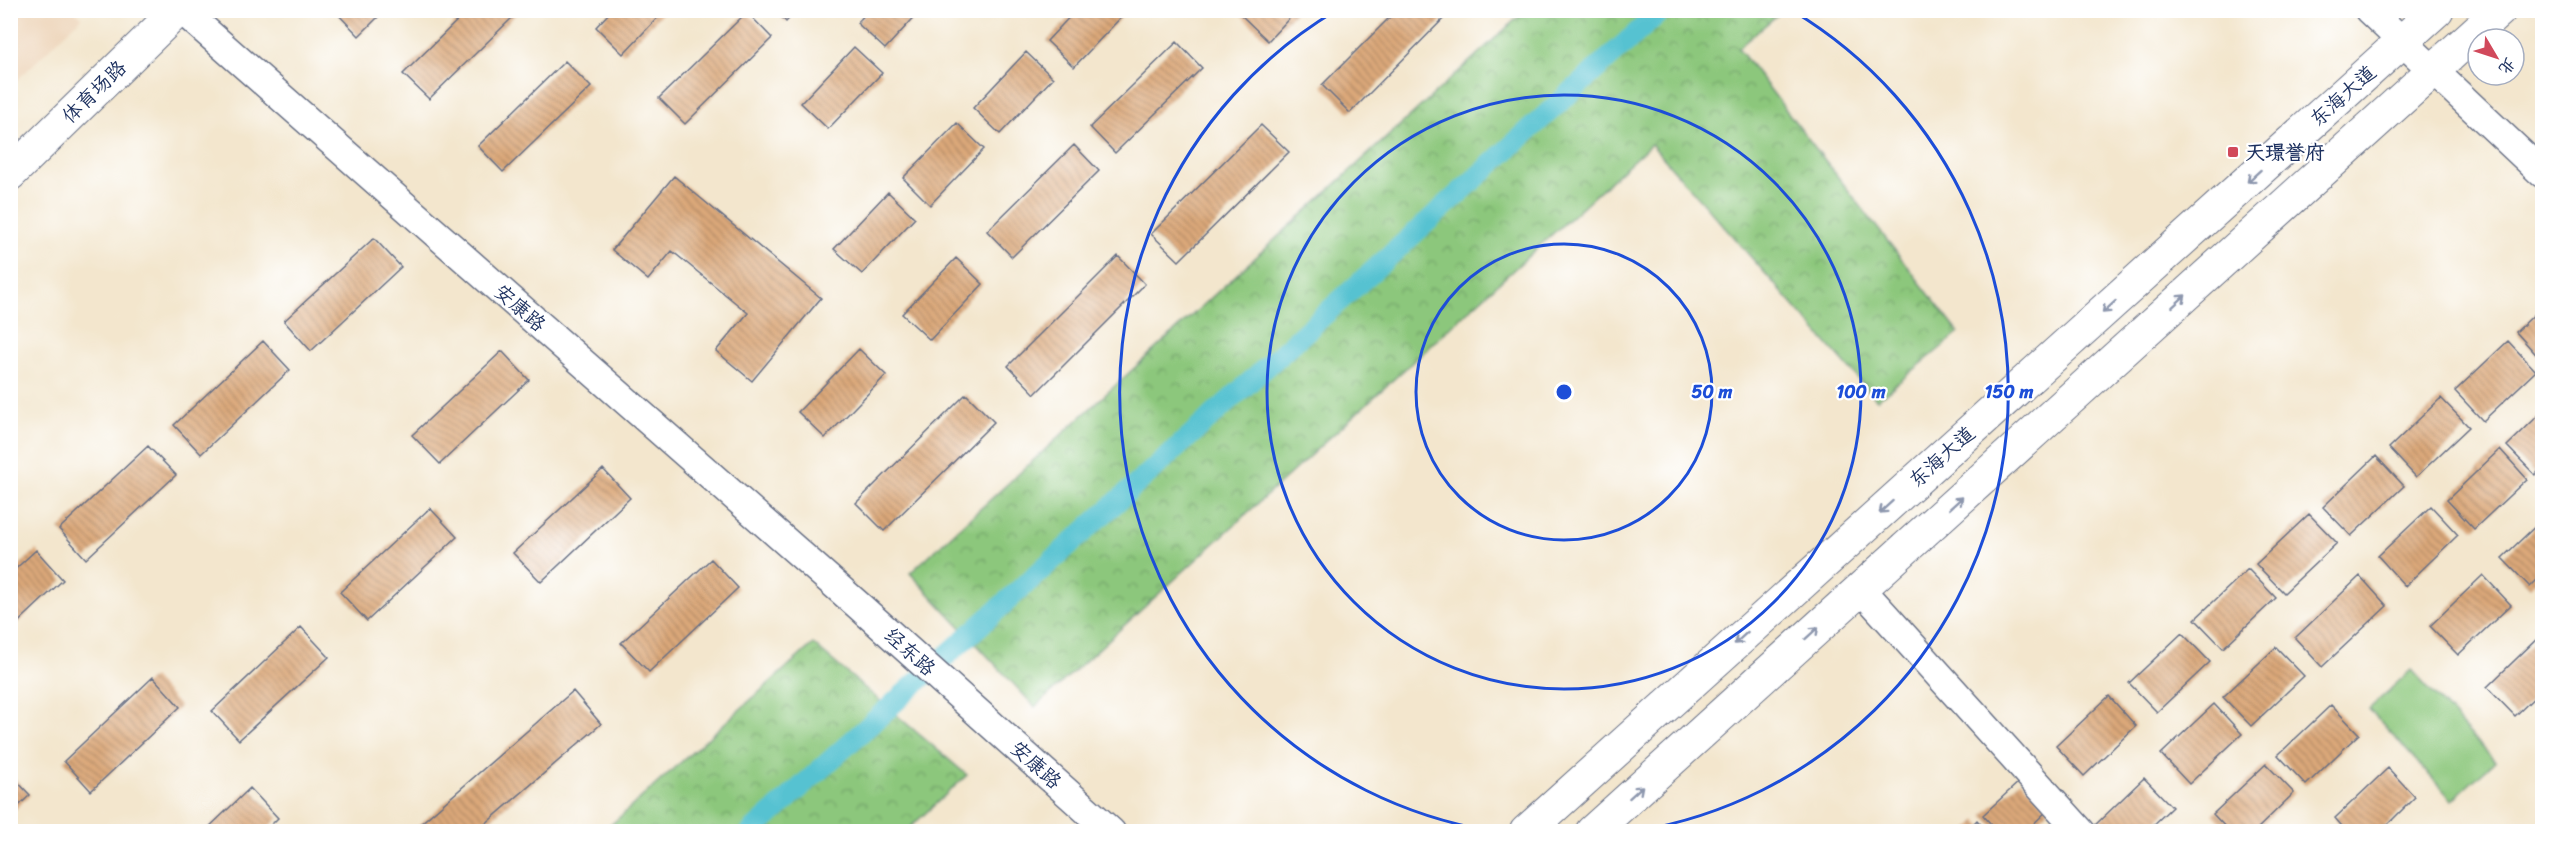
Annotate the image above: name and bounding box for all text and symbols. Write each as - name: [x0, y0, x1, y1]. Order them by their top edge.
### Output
- north arrow: [2466, 27, 2526, 87]
- street label: 体育场路: [53, 51, 136, 132]
- text: 北: [2491, 51, 2524, 81]
- street label: 东海大道: [2302, 56, 2384, 136]
- place label: 天璟誉府: [2245, 135, 2325, 170]
- marker: 天璟誉府: [2226, 145, 2240, 159]
- one-way arrow: [2246, 169, 2261, 183]
- street label: 安康路: [486, 275, 555, 342]
- one-way arrow: [2171, 294, 2186, 308]
- one-way arrow: [2102, 300, 2117, 314]
- text: 50 m: [1692, 376, 1733, 408]
- text: 100 m: [1837, 376, 1886, 408]
- text: 150 m: [1985, 376, 2033, 408]
- centre of rings: [1554, 382, 1574, 402]
- street label: 东海大道: [1901, 417, 1983, 497]
- one-way arrow: [1949, 496, 1964, 510]
- one-way arrow: [1879, 500, 1894, 514]
- street label: 经东路: [876, 619, 945, 686]
- one-way arrow: [1804, 626, 1819, 640]
- one-way arrow: [1734, 631, 1749, 645]
- street label: 安康路: [1002, 732, 1071, 799]
- one-way arrow: [1628, 785, 1643, 799]

